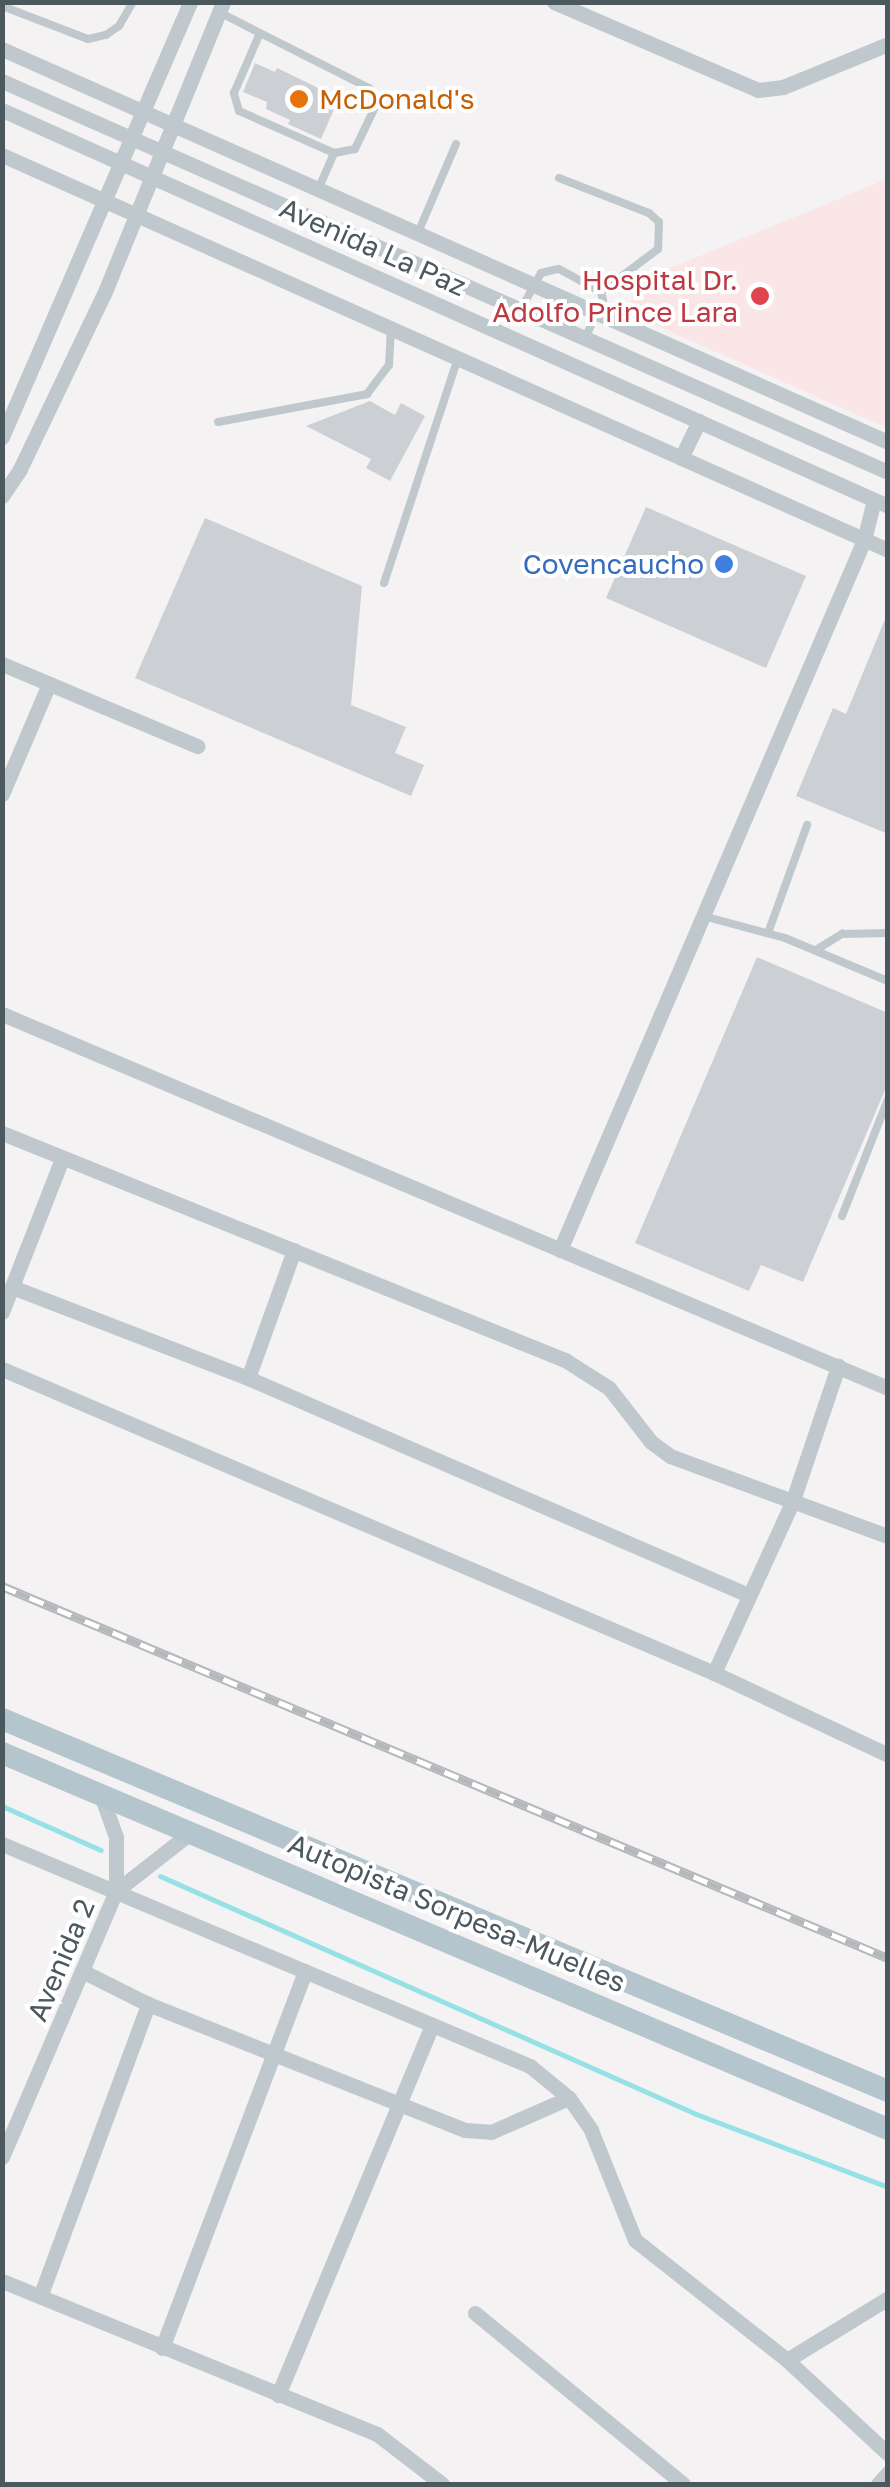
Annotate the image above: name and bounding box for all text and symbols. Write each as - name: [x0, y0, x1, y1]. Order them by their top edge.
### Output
- place label: McDonald's: [319, 82, 475, 116]
- marker: McDonald's: [288, 88, 310, 110]
- street label: Avenida La Paz: [275, 191, 471, 303]
- place label: Hospital Dr. Adolfo Prince Lara: [492, 263, 738, 329]
- marker: Hospital Dr. Adolfo Prince Lara: [747, 283, 773, 309]
- place label: Covencaucho: [523, 547, 704, 581]
- marker: Covencaucho: [713, 553, 735, 575]
- street label: Autopista Sorpesa-Muelles: [283, 1827, 631, 1999]
- street label: Avenida 2: [20, 1894, 102, 2026]

